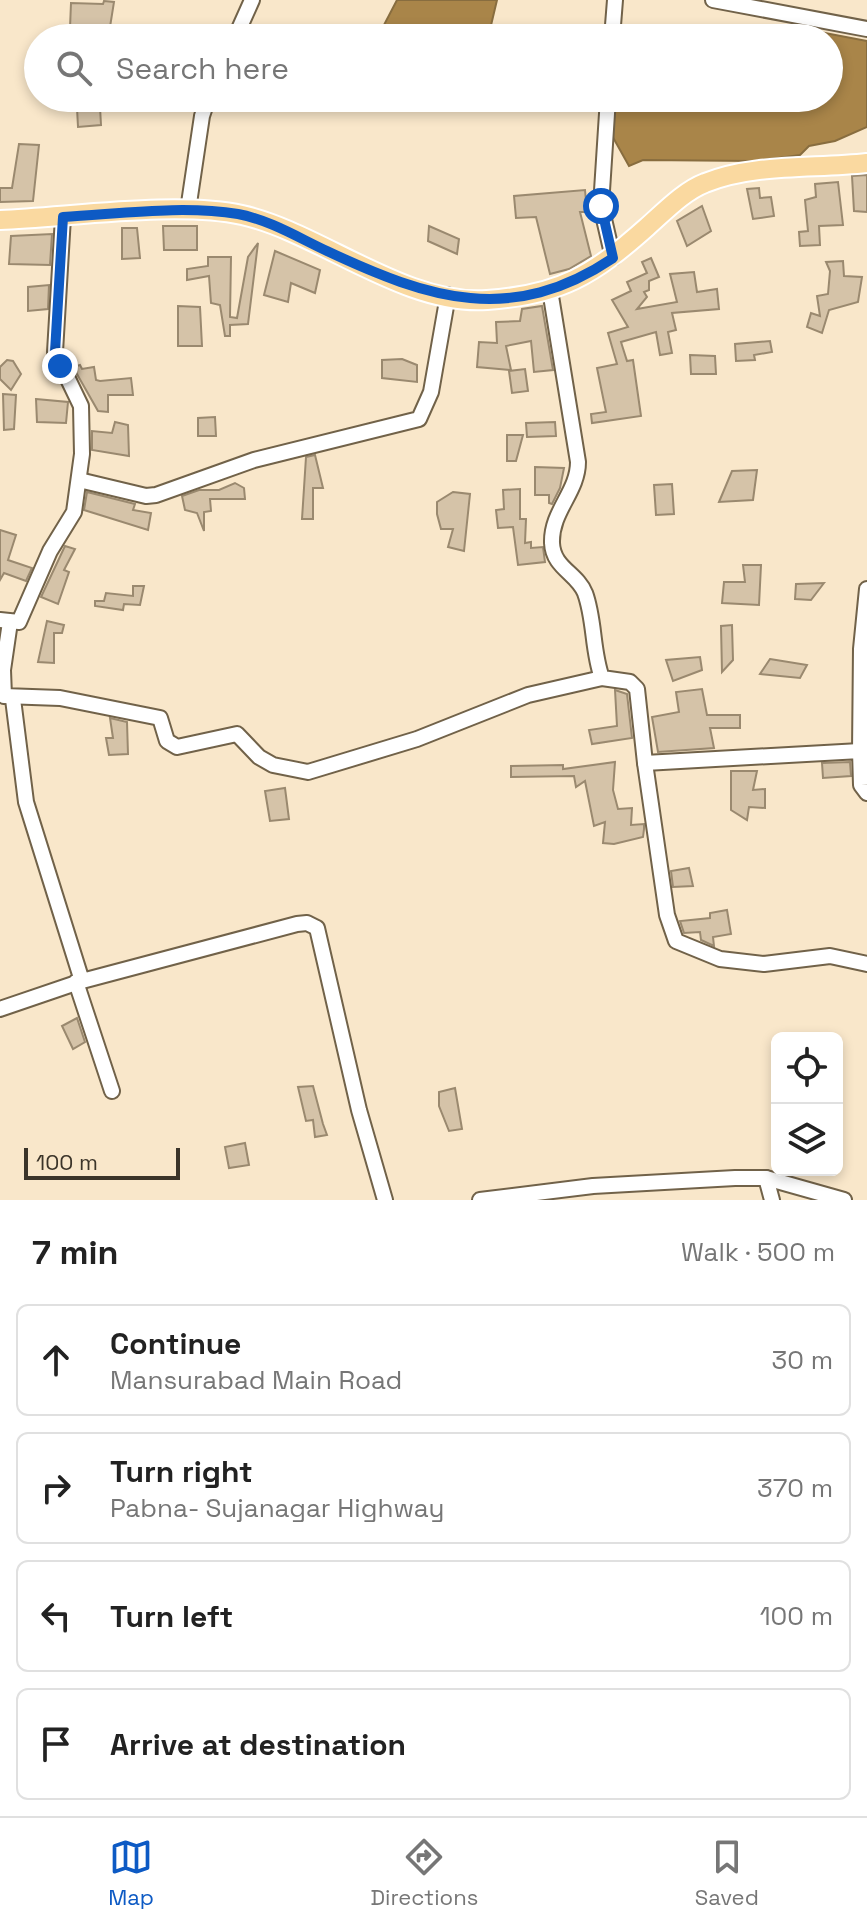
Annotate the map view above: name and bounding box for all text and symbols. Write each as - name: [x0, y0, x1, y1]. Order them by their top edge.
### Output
- search box: [24, 24, 843, 112]
- icon: search: [52, 46, 96, 90]
- text: Search here: [116, 49, 289, 88]
- route start: [583, 188, 619, 224]
- route end: [42, 348, 78, 384]
- map controls: [771, 1032, 843, 1176]
- button: locate: [771, 1032, 843, 1104]
- button: layers: [771, 1104, 843, 1176]
- scale bar: [24, 1144, 180, 1180]
- text: 100 m: [36, 1148, 98, 1176]
- text: 7 min: [32, 1231, 119, 1274]
- text: Walk · 500 m: [681, 1235, 835, 1269]
- text: Continue: [110, 1324, 241, 1363]
- icon: ahead: [34, 1338, 78, 1382]
- text: 30 m: [772, 1343, 833, 1377]
- text: Mansurabad Main Road: [110, 1363, 402, 1397]
- text: Turn right: [110, 1452, 253, 1491]
- icon: right: [34, 1466, 78, 1510]
- text: 370 m: [757, 1471, 833, 1505]
- text: Pabna- Sujanagar Highway: [110, 1491, 444, 1525]
- icon: left: [34, 1594, 78, 1638]
- text: Turn left: [110, 1597, 233, 1636]
- text: 100 m: [760, 1599, 833, 1633]
- icon: arrive: [34, 1722, 78, 1766]
- text: Arrive at destination: [110, 1725, 406, 1764]
- tab: Map: [108, 1835, 154, 1911]
- tab: Directions: [370, 1835, 478, 1911]
- tab: Saved: [695, 1835, 759, 1911]

